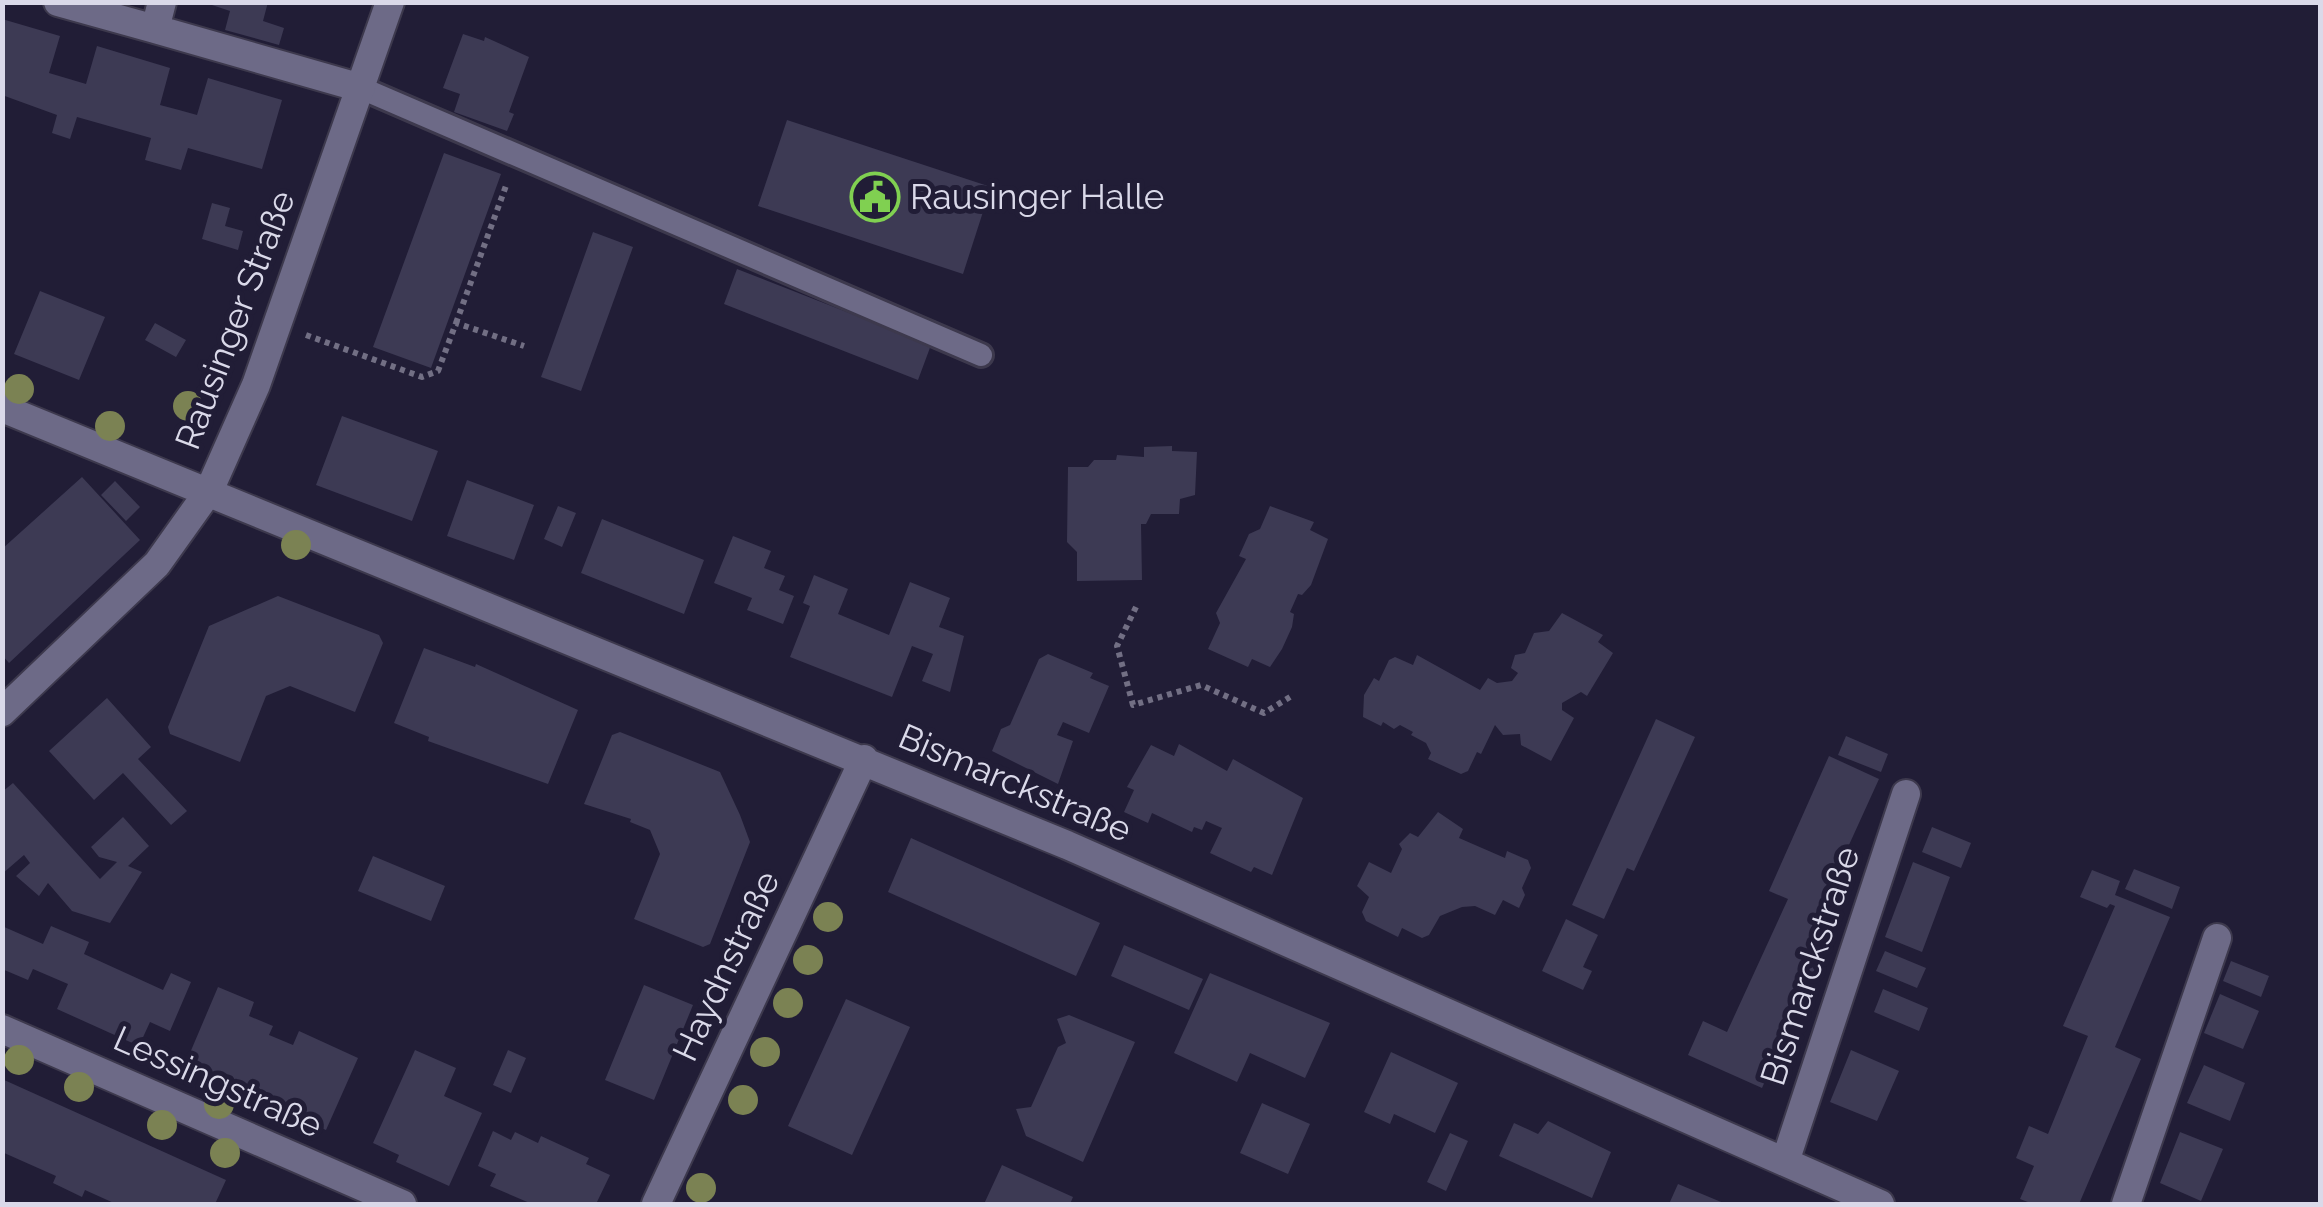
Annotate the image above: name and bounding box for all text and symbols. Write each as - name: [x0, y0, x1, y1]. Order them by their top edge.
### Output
- public building icon: Rausinger Halle: [849, 171, 901, 223]
- place label: Rausinger Halle: [910, 176, 1164, 217]
- street label: Rausinger Straße: [166, 185, 303, 455]
- street label: Bismarckstraße: [893, 715, 1137, 850]
- street label: Bismarckstraße: [1752, 841, 1867, 1090]
- street label: Haydnstraße: [664, 864, 787, 1067]
- street label: Lessingstraße: [108, 1017, 329, 1146]

